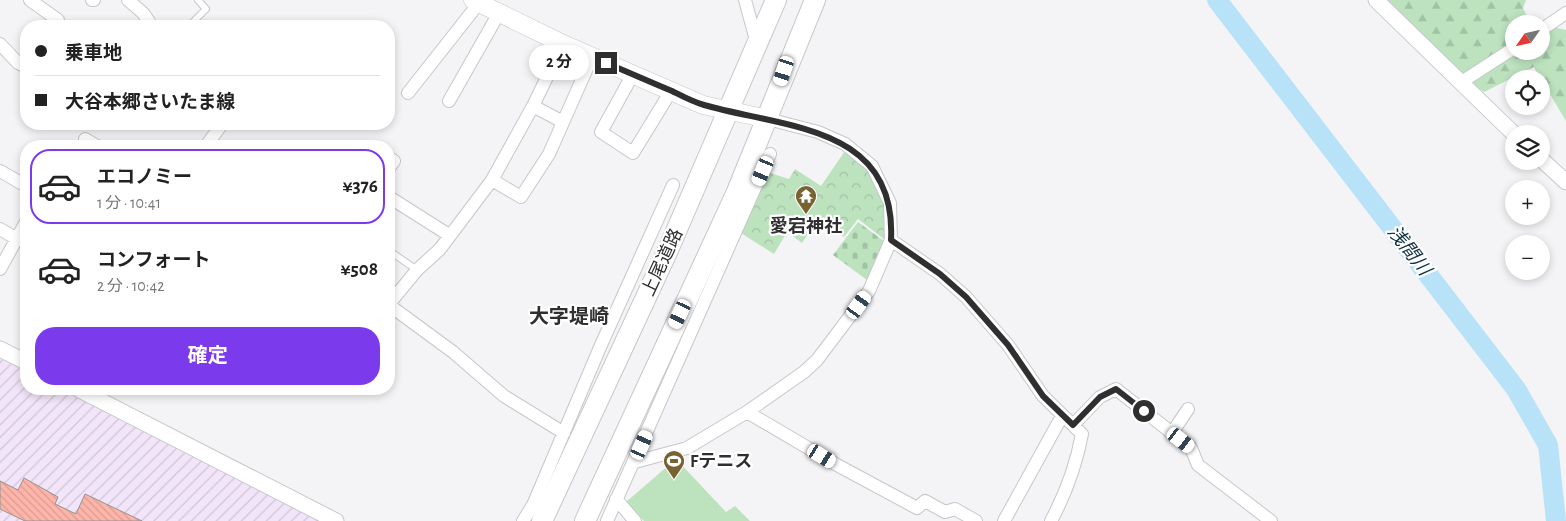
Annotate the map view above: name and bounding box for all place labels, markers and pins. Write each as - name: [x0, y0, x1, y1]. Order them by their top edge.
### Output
- temple icon: 愛宕神社: [794, 184, 818, 215]
- place label: 愛宕神社: [770, 216, 842, 236]
- sports icon: Fテニス: [662, 449, 686, 480]
- place label: Fテニス: [690, 452, 752, 471]

